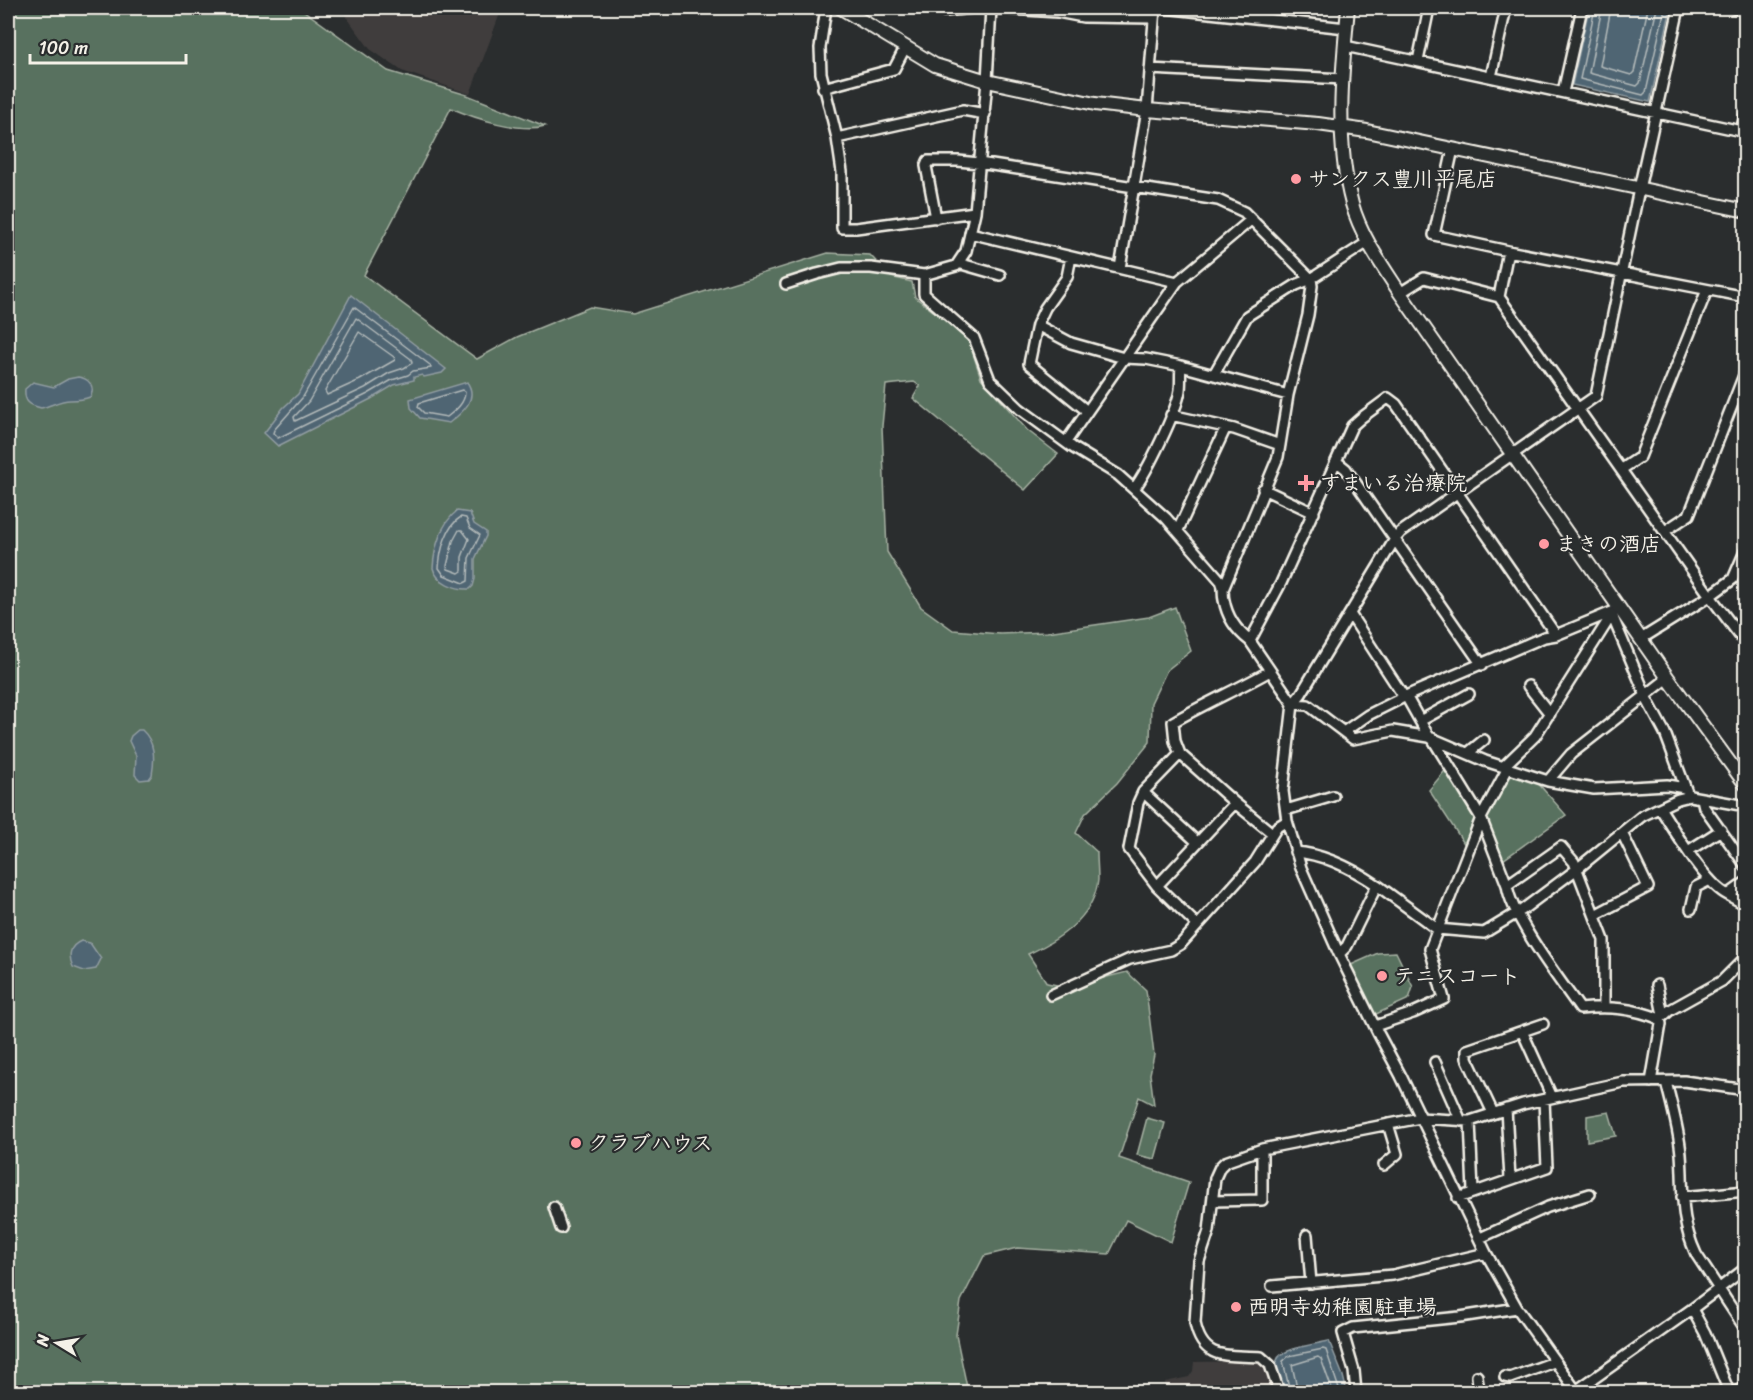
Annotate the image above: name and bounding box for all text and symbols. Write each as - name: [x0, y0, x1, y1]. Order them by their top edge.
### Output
- scale bar: [30, 27, 186, 65]
- text: 100 m: [39, 32, 88, 64]
- place label: サンクス豊川平尾店: [1308, 160, 1497, 198]
- marker: サンクス豊川平尾店: [1289, 172, 1303, 186]
- place label: すまいる治療院: [1320, 464, 1467, 502]
- marker: すまいる治療院: [1297, 474, 1315, 492]
- place label: まきの酒店: [1556, 525, 1661, 563]
- marker: まきの酒店: [1537, 537, 1551, 551]
- place label: テニスコート: [1394, 957, 1520, 995]
- marker: テニスコート: [1375, 969, 1389, 983]
- place label: クラブハウス: [588, 1124, 713, 1162]
- marker: クラブハウス: [569, 1136, 583, 1150]
- place label: 西明寺幼稚園駐車場: [1248, 1288, 1437, 1326]
- marker: 西明寺幼稚園駐車場: [1229, 1300, 1243, 1314]
- north arrow: [27, 1313, 87, 1373]
- text: N: [27, 1331, 58, 1349]

